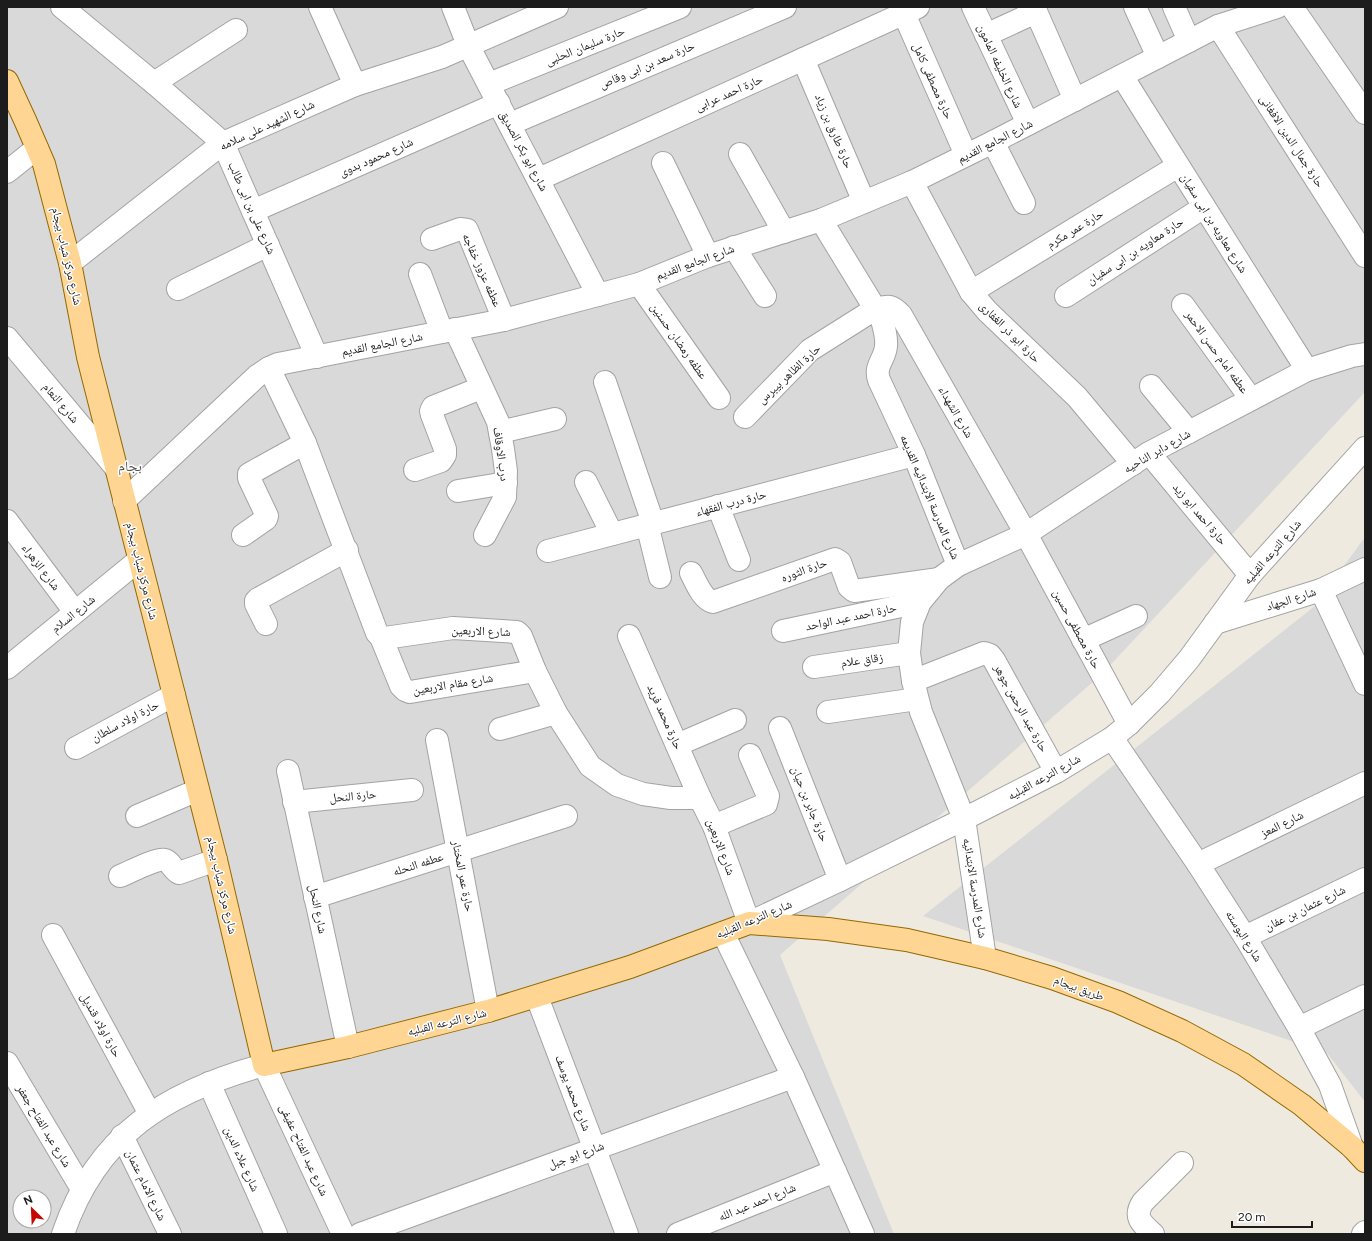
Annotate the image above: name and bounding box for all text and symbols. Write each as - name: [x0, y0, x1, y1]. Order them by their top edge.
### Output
- street label: شارع الخليفه المامون: [974, 22, 1026, 111]
- street label: حارة سليمان الحلبى: [543, 24, 627, 69]
- street label: حارة سعد بن ابى وقاص: [597, 38, 697, 92]
- street label: حارة مصطفى كامل: [910, 41, 956, 122]
- street label: حارة احمد عرابى: [693, 72, 765, 114]
- street label: حارة طارق بن زياد: [812, 92, 856, 171]
- street label: حارة جمال الدين الافغانى: [1257, 92, 1327, 190]
- street label: شارع الشهيد على سلامه: [217, 97, 317, 154]
- street label: شارع ابو بكر الصديق: [496, 108, 551, 194]
- street label: شارع الجامع القديم: [955, 116, 1035, 167]
- street label: شارع محمود بدوى: [337, 134, 416, 181]
- street label: شارع على بن ابى طالب: [224, 160, 279, 257]
- street label: شارع معاويه بن ابى سفيان: [1177, 171, 1250, 276]
- street label: شارع مركز شباب بيجام: [48, 206, 85, 307]
- street label: حارة عمر مكرم: [1044, 206, 1107, 252]
- street label: حارة معاويه بن ابى سفيان: [1084, 214, 1186, 288]
- street label: عطفه عزوز خفاجه: [459, 231, 504, 309]
- street label: شارع الجامع القديم: [654, 241, 737, 284]
- street label: حارة ابو ذر الغفارى: [976, 299, 1044, 366]
- street label: عطفه رمضان حسنين: [647, 300, 710, 382]
- street label: عطفه امام حسن الاحمر: [1181, 307, 1252, 397]
- street label: شارع الجامع القديم: [340, 329, 424, 360]
- street label: حارة الظاهر بيبرس: [755, 341, 824, 407]
- street label: شارع النعام: [39, 380, 82, 427]
- street label: شارع الشهداء: [935, 384, 976, 441]
- street label: درب الاوقاف: [490, 426, 512, 482]
- street label: شارع داير الناحيه: [1121, 426, 1193, 477]
- street label: شارع المدرسة الابتدائيه القديمه: [896, 432, 963, 562]
- district label: بجام: [118, 458, 142, 476]
- street label: حارة احمد ابو زيد: [1170, 480, 1230, 548]
- street label: حارة درب الفقهاء: [694, 487, 768, 520]
- street label: شارع الترعه القبليه: [1240, 517, 1305, 588]
- street label: شارع مركز شباب بيجام: [122, 521, 161, 622]
- street label: شارع الزهراء: [18, 541, 63, 594]
- street label: حارة الثوره: [779, 555, 829, 585]
- street label: شارع الجهاد: [1264, 584, 1318, 615]
- street label: حارة مصطفى حسين: [1050, 587, 1104, 672]
- street label: شارع السلام: [48, 592, 98, 637]
- street label: حارة احمد عبد الواحد: [804, 600, 898, 634]
- street label: شارع الاربعين: [451, 623, 511, 640]
- street label: زقاق علام: [840, 650, 885, 671]
- street label: حارة عبد الرحمن جوهر: [990, 661, 1051, 755]
- street label: شارع مقام الاربعين: [412, 671, 494, 698]
- street label: حارة محمد فريد: [644, 682, 686, 752]
- street label: حارة اولاد سلطان: [89, 697, 161, 745]
- street label: شارع الترعه القبليه: [1005, 751, 1083, 804]
- street label: حارة جابر بن حيان: [788, 764, 832, 844]
- street label: حارة النحل: [329, 787, 377, 805]
- street label: شارع المعز: [1257, 808, 1306, 842]
- street label: شارع الاربعين: [703, 817, 738, 878]
- street label: شارع مركز شباب بيجام: [203, 835, 240, 936]
- street label: شارع المدرسة الابتدائيه: [959, 837, 990, 939]
- street label: حارة عمر المختار: [449, 838, 477, 913]
- street label: عطفه النحله: [391, 849, 445, 879]
- street label: شارع عثمان بن عفان: [1262, 882, 1348, 935]
- street label: شارع النحل: [305, 883, 330, 935]
- street label: شارع الترعه القبليه: [714, 897, 795, 942]
- street label: شارع البوسته: [1222, 908, 1265, 965]
- street label: طريق بيجام: [1052, 973, 1106, 1004]
- street label: حارة اولاد قنديل: [77, 990, 125, 1060]
- street label: شارع الترعه القبليه: [406, 1005, 488, 1040]
- street label: شارع محمد يوسف: [551, 1053, 594, 1133]
- street label: شارع عبد الفتاح جعفر: [12, 1081, 74, 1171]
- street label: شارع عبد الفتاح عفيفى: [276, 1102, 331, 1199]
- street label: شارع علاء الدين: [221, 1124, 263, 1194]
- street label: شارع ابو جبل: [546, 1138, 606, 1173]
- street label: شارع الامام عثمان: [122, 1147, 169, 1223]
- street label: شارع احمد عبد الله: [716, 1180, 798, 1225]
- north arrow: [12, 1189, 52, 1229]
- text: N: [22, 1193, 35, 1208]
- scale bar: [1232, 1203, 1312, 1229]
- text: 20 m: [1238, 1210, 1266, 1224]

